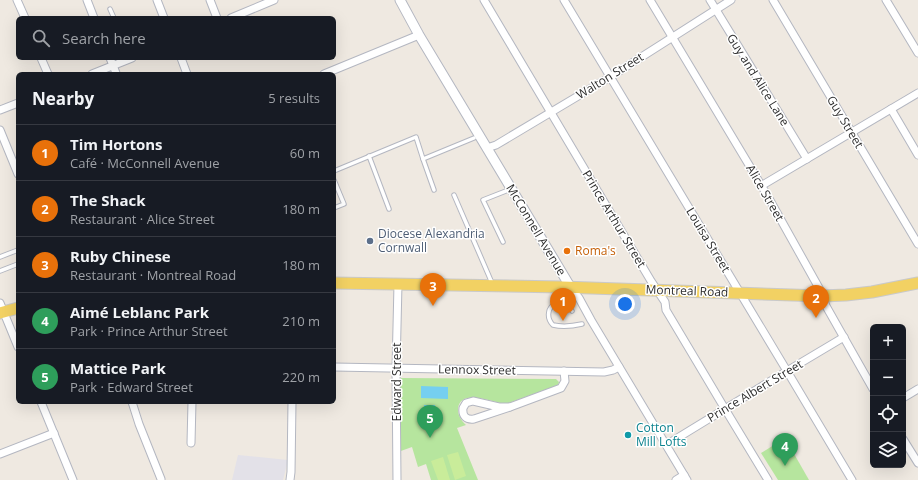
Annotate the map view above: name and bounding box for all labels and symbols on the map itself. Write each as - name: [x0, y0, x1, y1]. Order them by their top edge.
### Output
- street label: Guy and Alice Lane: [723, 30, 794, 129]
- street label: Walton Street: [573, 48, 647, 103]
- street label: Guy Street: [823, 92, 868, 151]
- street label: Alice Street: [742, 161, 788, 224]
- street label: Prince Arthur Street: [579, 167, 650, 271]
- street label: McConnell Avenue: [502, 181, 571, 279]
- street label: Louisa Street: [682, 204, 734, 275]
- place label: Diocese Alexandria Cornwall: [378, 225, 485, 256]
- marker: Diocese Alexandria Cornwall: [365, 236, 375, 246]
- place label: Roma's: [575, 242, 616, 259]
- marker: Roma's: [562, 246, 572, 256]
- pin: 3: [420, 273, 446, 306]
- street label: Montreal Road: [645, 281, 729, 300]
- pin: 2: [803, 285, 829, 318]
- pin: 1: [550, 288, 576, 321]
- your location: [615, 294, 635, 314]
- street label: Edward Street: [388, 343, 405, 421]
- street label: Prince Albert Street: [704, 355, 806, 426]
- street label: Lennox Street: [438, 360, 516, 379]
- pin: 5: [417, 405, 443, 438]
- place label: Cotton Mill Lofts: [636, 419, 687, 450]
- marker: Cotton Mill Lofts: [623, 430, 633, 440]
- pin: 4: [772, 433, 798, 466]

